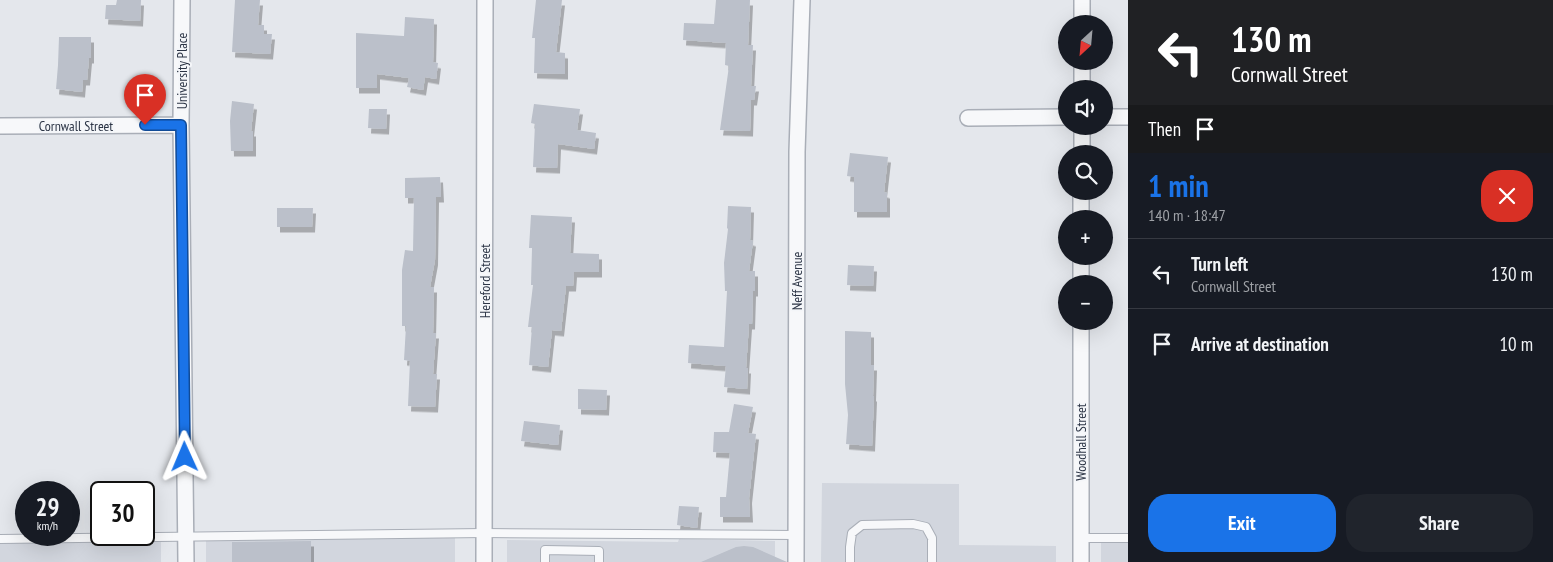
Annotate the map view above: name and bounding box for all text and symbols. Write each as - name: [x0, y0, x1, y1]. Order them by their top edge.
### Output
- north arrow: [1058, 15, 1112, 70]
- map controls: [1058, 15, 1113, 330]
- text: 130 m: [1231, 16, 1312, 62]
- icon: left: [1148, 20, 1213, 85]
- street label: University Place: [173, 32, 191, 109]
- text: Cornwall Street: [1231, 60, 1348, 88]
- pin: [124, 74, 166, 125]
- button: sound: [1058, 80, 1113, 135]
- icon: arrive: [131, 81, 159, 109]
- icon: arrive: [1191, 115, 1219, 143]
- street label: Cornwall Street: [39, 117, 113, 135]
- text: Then: [1148, 117, 1181, 141]
- button: search: [1058, 145, 1113, 200]
- text: 1 min: [1148, 166, 1209, 205]
- button: close: [1481, 170, 1533, 222]
- text: 140 m · 18:47: [1148, 205, 1226, 225]
- button: +: [1058, 210, 1113, 265]
- street label: Hereford Street: [476, 244, 494, 318]
- street label: Neff Avenue: [788, 252, 806, 310]
- text: Turn left: [1191, 252, 1248, 276]
- icon: left: [1148, 260, 1176, 288]
- text: 130 m: [1491, 262, 1533, 286]
- button: −: [1058, 275, 1113, 330]
- text: Cornwall Street: [1191, 276, 1276, 296]
- icon: arrive: [1148, 330, 1176, 358]
- text: Arrive at destination: [1191, 332, 1329, 356]
- text: 10 m: [1500, 332, 1533, 356]
- street label: Woodhall Street: [1072, 403, 1090, 481]
- position arrow: [158, 430, 210, 482]
- speed limit sign: 30: [90, 481, 155, 546]
- text: 29: [36, 491, 59, 523]
- button: Exit: [1148, 494, 1336, 552]
- button: Share: [1346, 494, 1533, 552]
- text: km/h: [37, 518, 58, 533]

